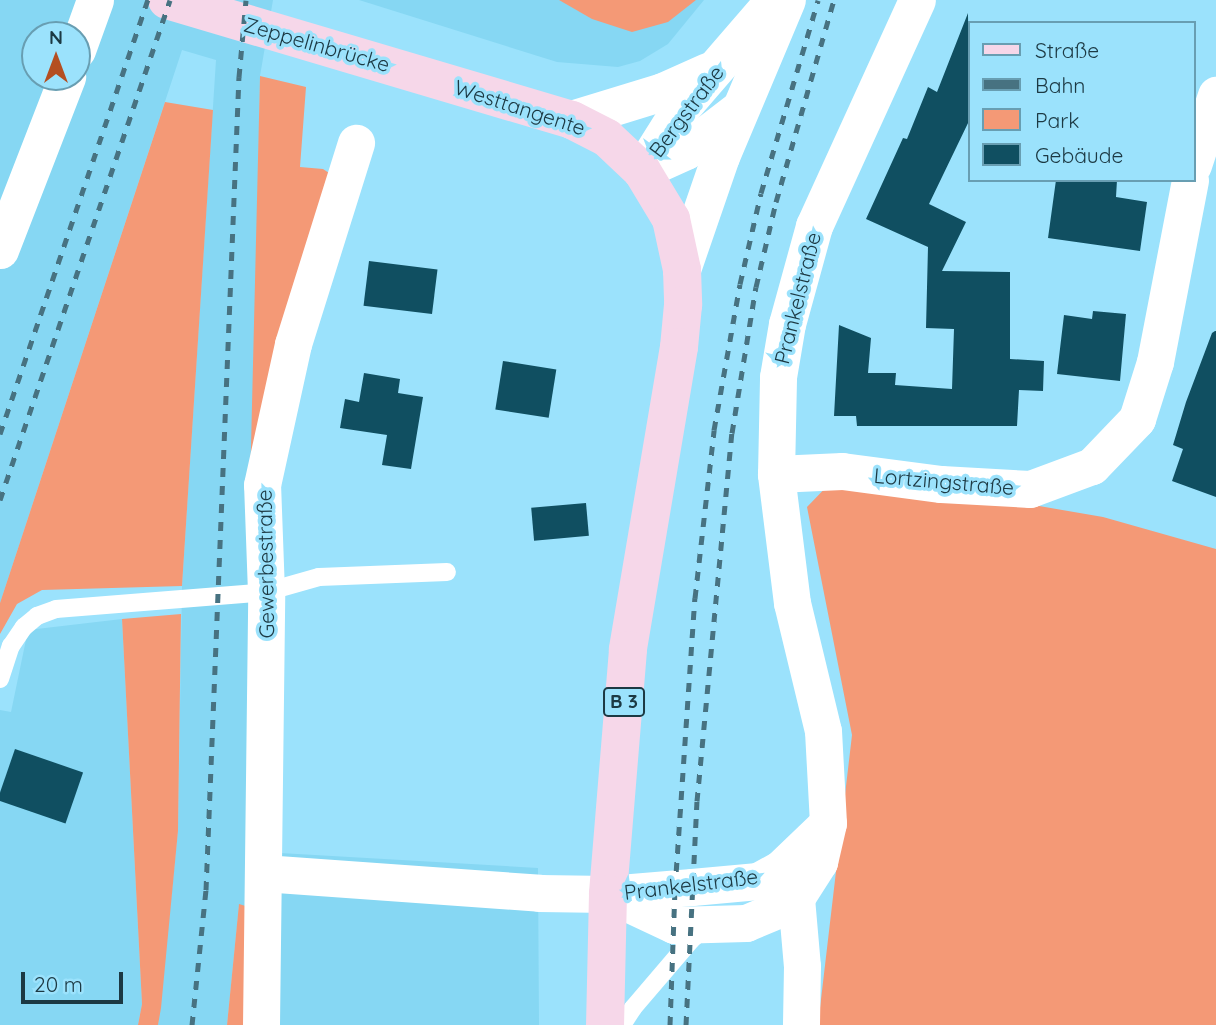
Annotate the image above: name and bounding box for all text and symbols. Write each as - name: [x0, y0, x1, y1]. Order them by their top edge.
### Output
- street label: Zeppelinbrücke: [241, 11, 393, 77]
- north arrow: [21, 21, 91, 91]
- legend: [968, 21, 1195, 182]
- text: N: [49, 25, 63, 49]
- text: Straße: [1035, 37, 1099, 63]
- street label: Bergstraße: [643, 60, 729, 162]
- text: Bahn: [1035, 72, 1085, 98]
- street label: Westtangente: [451, 74, 589, 140]
- text: Park: [1035, 107, 1079, 133]
- text: Gebäude: [1035, 142, 1123, 168]
- street label: Prankelstraße: [768, 230, 826, 366]
- street label: Lortzingstraße: [873, 462, 1015, 500]
- street label: Gewerbestraße: [251, 489, 279, 639]
- road number: B 3: [603, 687, 645, 718]
- street label: Prankelstraße: [623, 863, 759, 905]
- scale bar: [24, 958, 126, 1002]
- text: 20 m: [34, 971, 83, 997]

